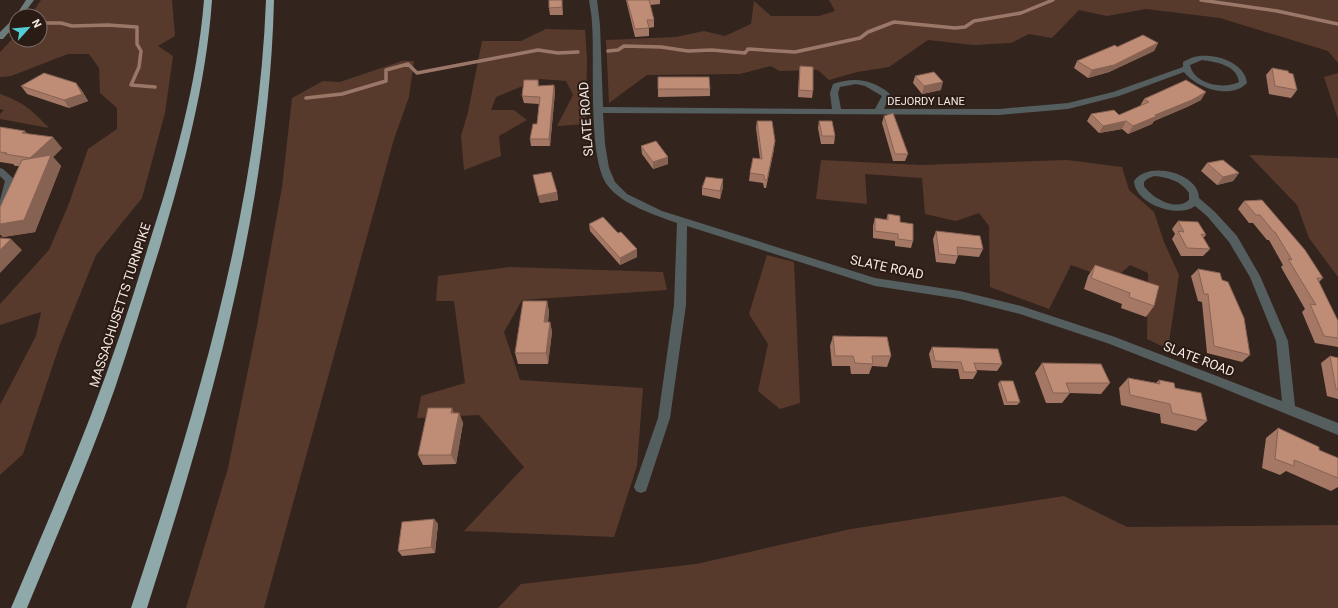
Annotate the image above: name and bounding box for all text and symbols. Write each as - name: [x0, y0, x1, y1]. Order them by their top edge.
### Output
- north arrow: [8, 8, 48, 48]
- text: N: [29, 17, 44, 30]
- street label: SLATE ROAD: [576, 81, 596, 157]
- street label: DEJORDY LANE: [887, 95, 965, 108]
- street label: MASSACHUSETTS TURNPIKE: [86, 221, 154, 389]
- street label: SLATE ROAD: [849, 252, 925, 282]
- street label: SLATE ROAD: [1161, 339, 1237, 379]

